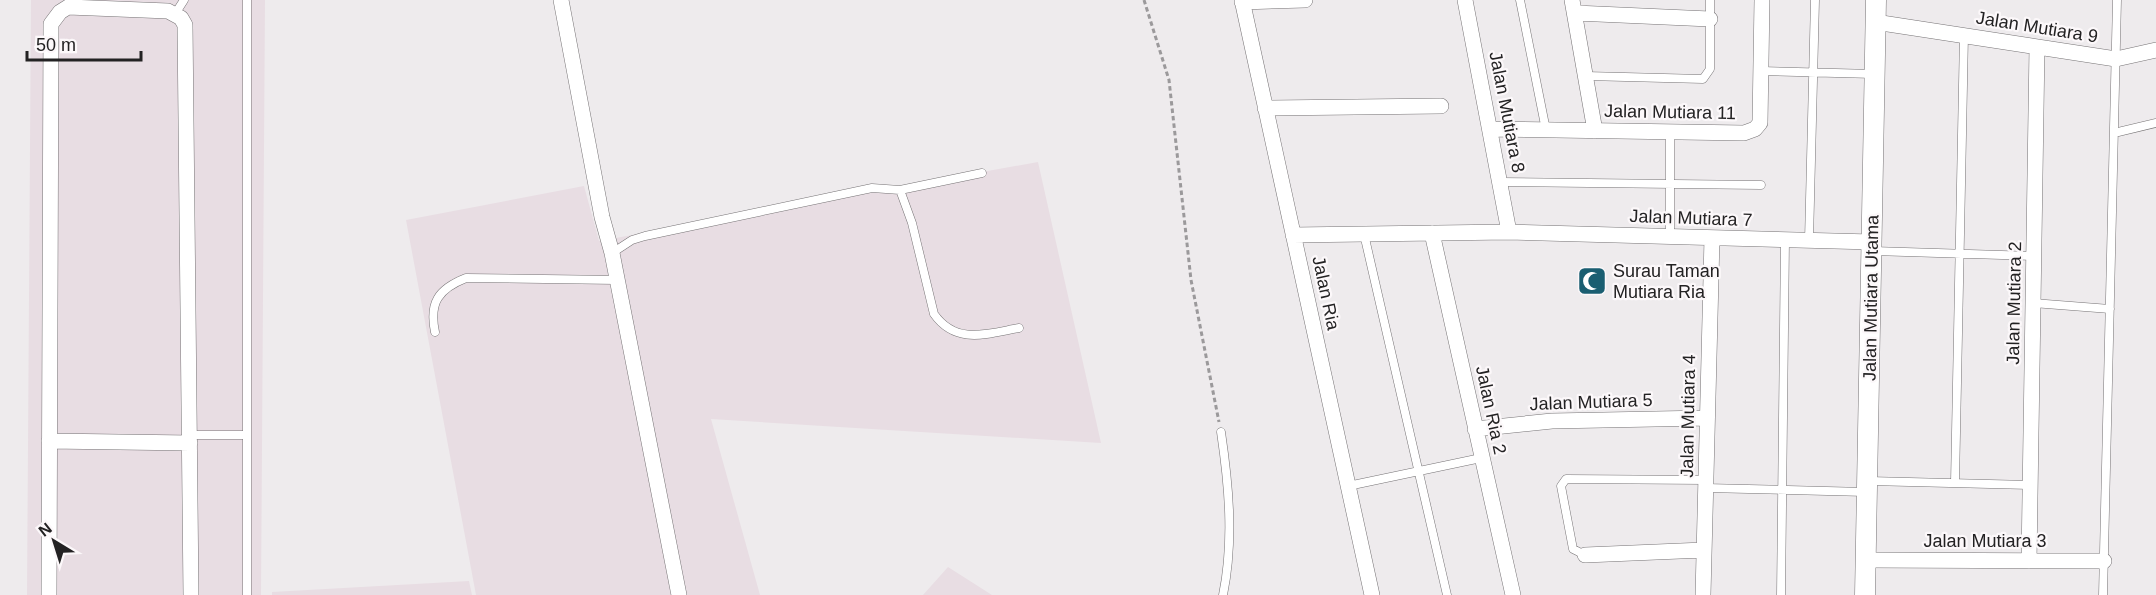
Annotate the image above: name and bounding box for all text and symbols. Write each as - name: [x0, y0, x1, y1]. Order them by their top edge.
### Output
- street label: Jalan Mutiara 9: [1975, 7, 2099, 47]
- scale bar: [27, 24, 141, 62]
- text: 50 m: [36, 35, 76, 55]
- street label: Jalan Mutiara 8: [1485, 50, 1529, 174]
- street label: Jalan Mutiara 11: [1604, 101, 1736, 123]
- street label: Jalan Mutiara 7: [1629, 206, 1753, 230]
- street label: Jalan Mutiara Utama: [1860, 214, 1882, 381]
- street label: Jalan Mutiara 2: [2003, 241, 2025, 365]
- street label: Jalan Ria: [1308, 254, 1344, 333]
- place label: Surau Taman Mutiara Ria: [1613, 261, 1720, 302]
- mosque icon: Surau Taman Mutiara Ria: [1576, 265, 1608, 297]
- street label: Jalan Mutiara 4: [1677, 354, 1699, 478]
- street label: Jalan Ria 2: [1472, 364, 1510, 456]
- street label: Jalan Mutiara 5: [1529, 390, 1653, 414]
- north arrow: [24, 511, 84, 571]
- text: N: [35, 519, 55, 540]
- street label: Jalan Mutiara 3: [1923, 531, 2047, 551]

